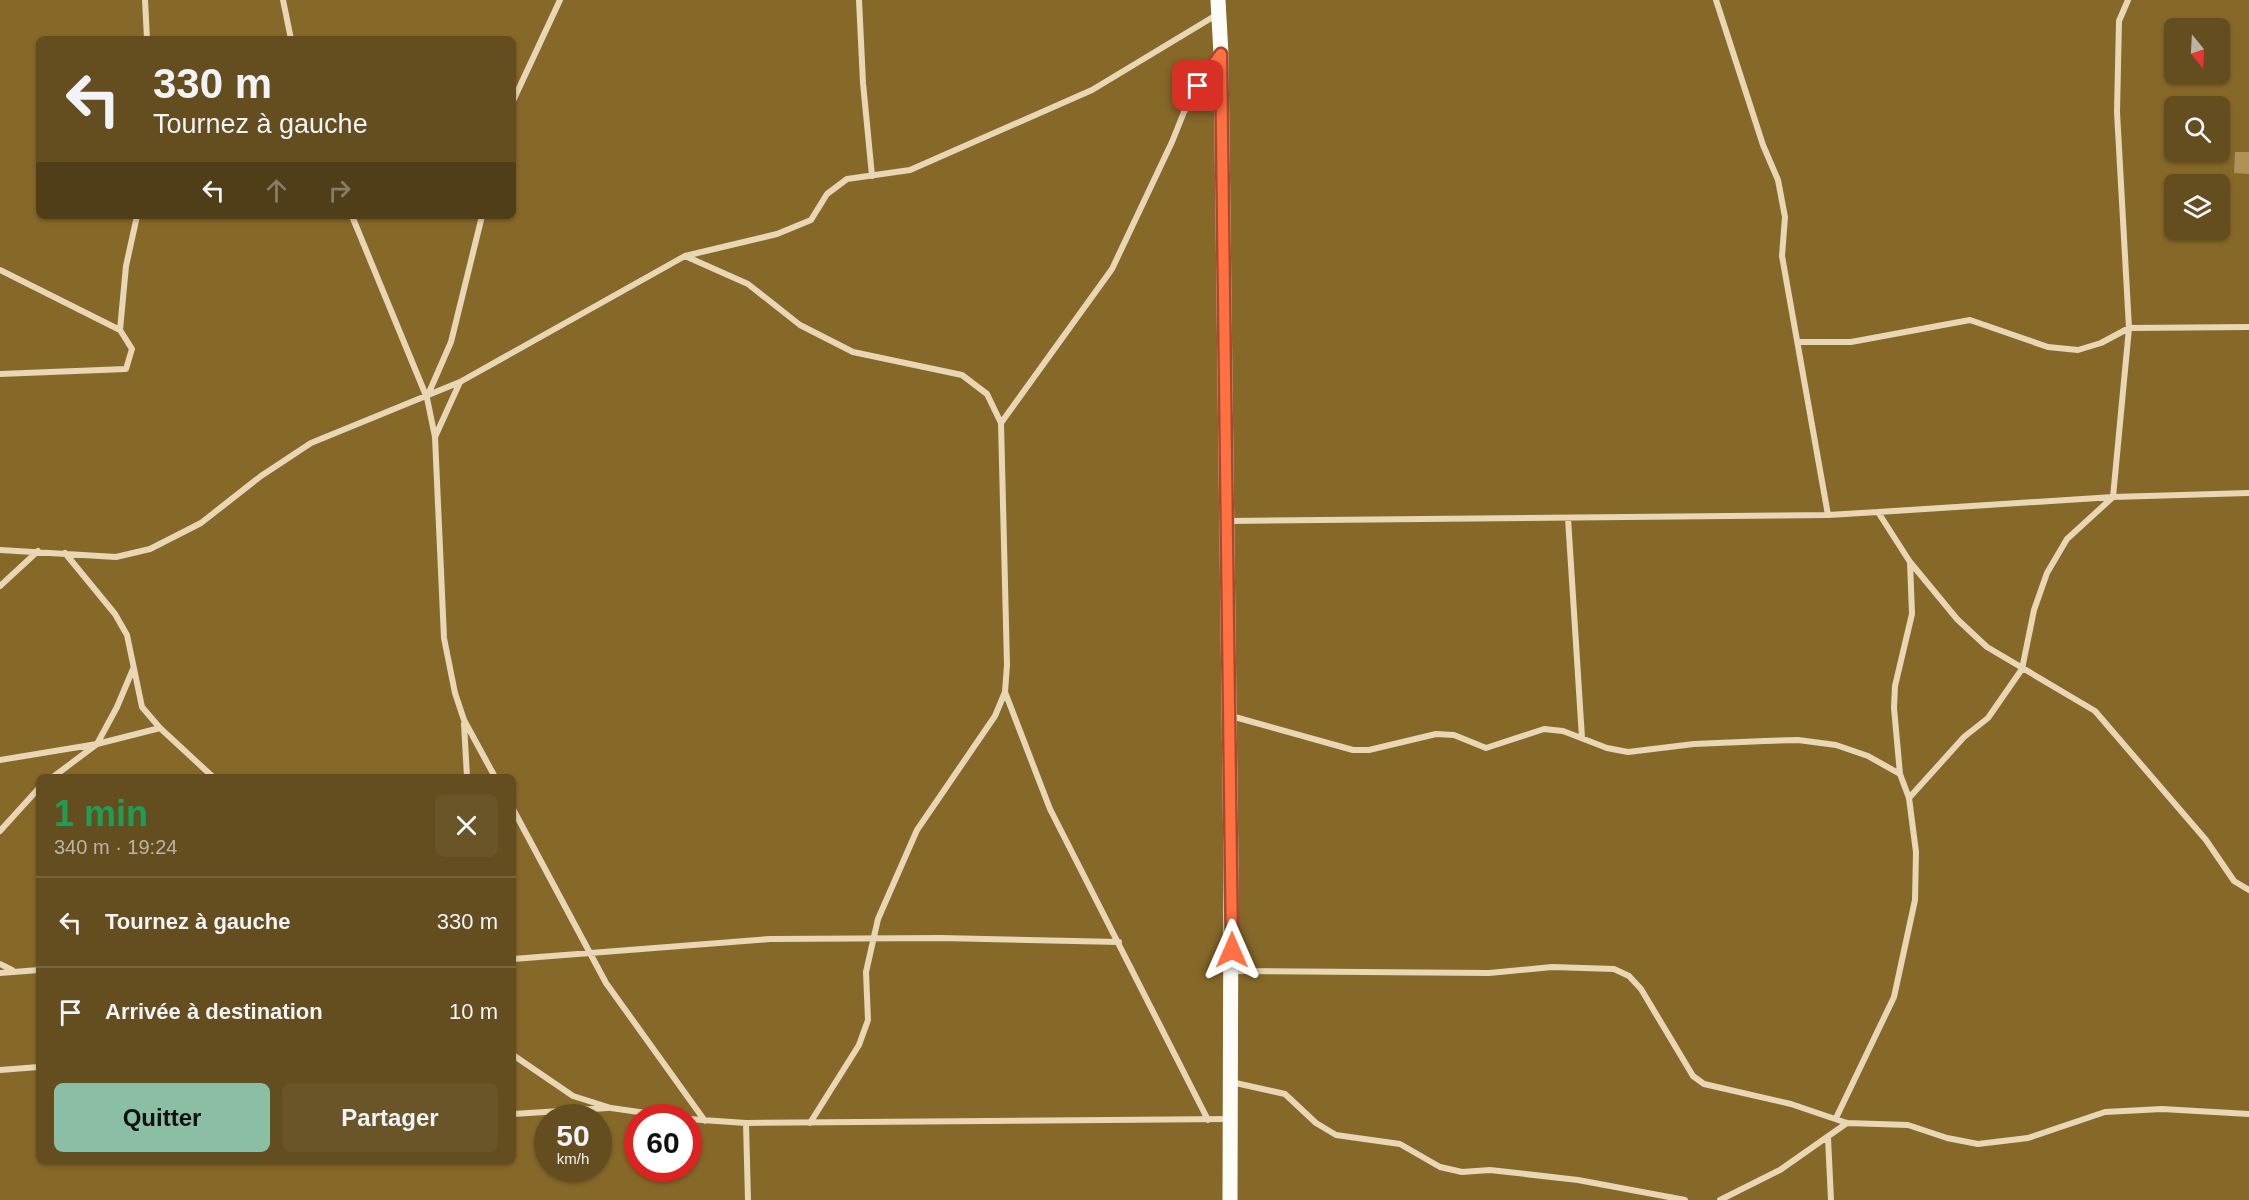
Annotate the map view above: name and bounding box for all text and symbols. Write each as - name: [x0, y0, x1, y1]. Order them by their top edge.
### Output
- north arrow: [2164, 18, 2230, 84]
- map controls: [2164, 18, 2230, 240]
- icon: left: [54, 60, 132, 138]
- text: 330 m: [153, 60, 272, 107]
- pin: [1172, 60, 1223, 111]
- icon: arrive: [1181, 69, 1214, 102]
- button: search: [2164, 96, 2230, 162]
- text: Tournez à gauche: [153, 109, 368, 139]
- icon: left: [197, 174, 230, 207]
- icon: ahead: [260, 174, 293, 207]
- icon: right: [323, 174, 356, 207]
- button: layers: [2164, 174, 2230, 240]
- text: 1 min: [54, 793, 148, 834]
- button: close: [435, 794, 498, 857]
- text: 340 m · 19:24: [54, 836, 177, 858]
- icon: left: [54, 906, 87, 939]
- text: Tournez à gauche: [105, 909, 290, 934]
- text: 330 m: [437, 909, 498, 934]
- position arrow: [1200, 918, 1264, 982]
- icon: arrive: [54, 996, 87, 1029]
- text: Arrivée à destination: [105, 999, 323, 1024]
- text: 10 m: [449, 999, 498, 1024]
- button: Quitter: [54, 1083, 270, 1152]
- button: Partager: [282, 1083, 498, 1152]
- speed limit sign: 60: [624, 1104, 702, 1182]
- text: 50: [556, 1119, 590, 1152]
- text: km/h: [557, 1150, 589, 1167]

